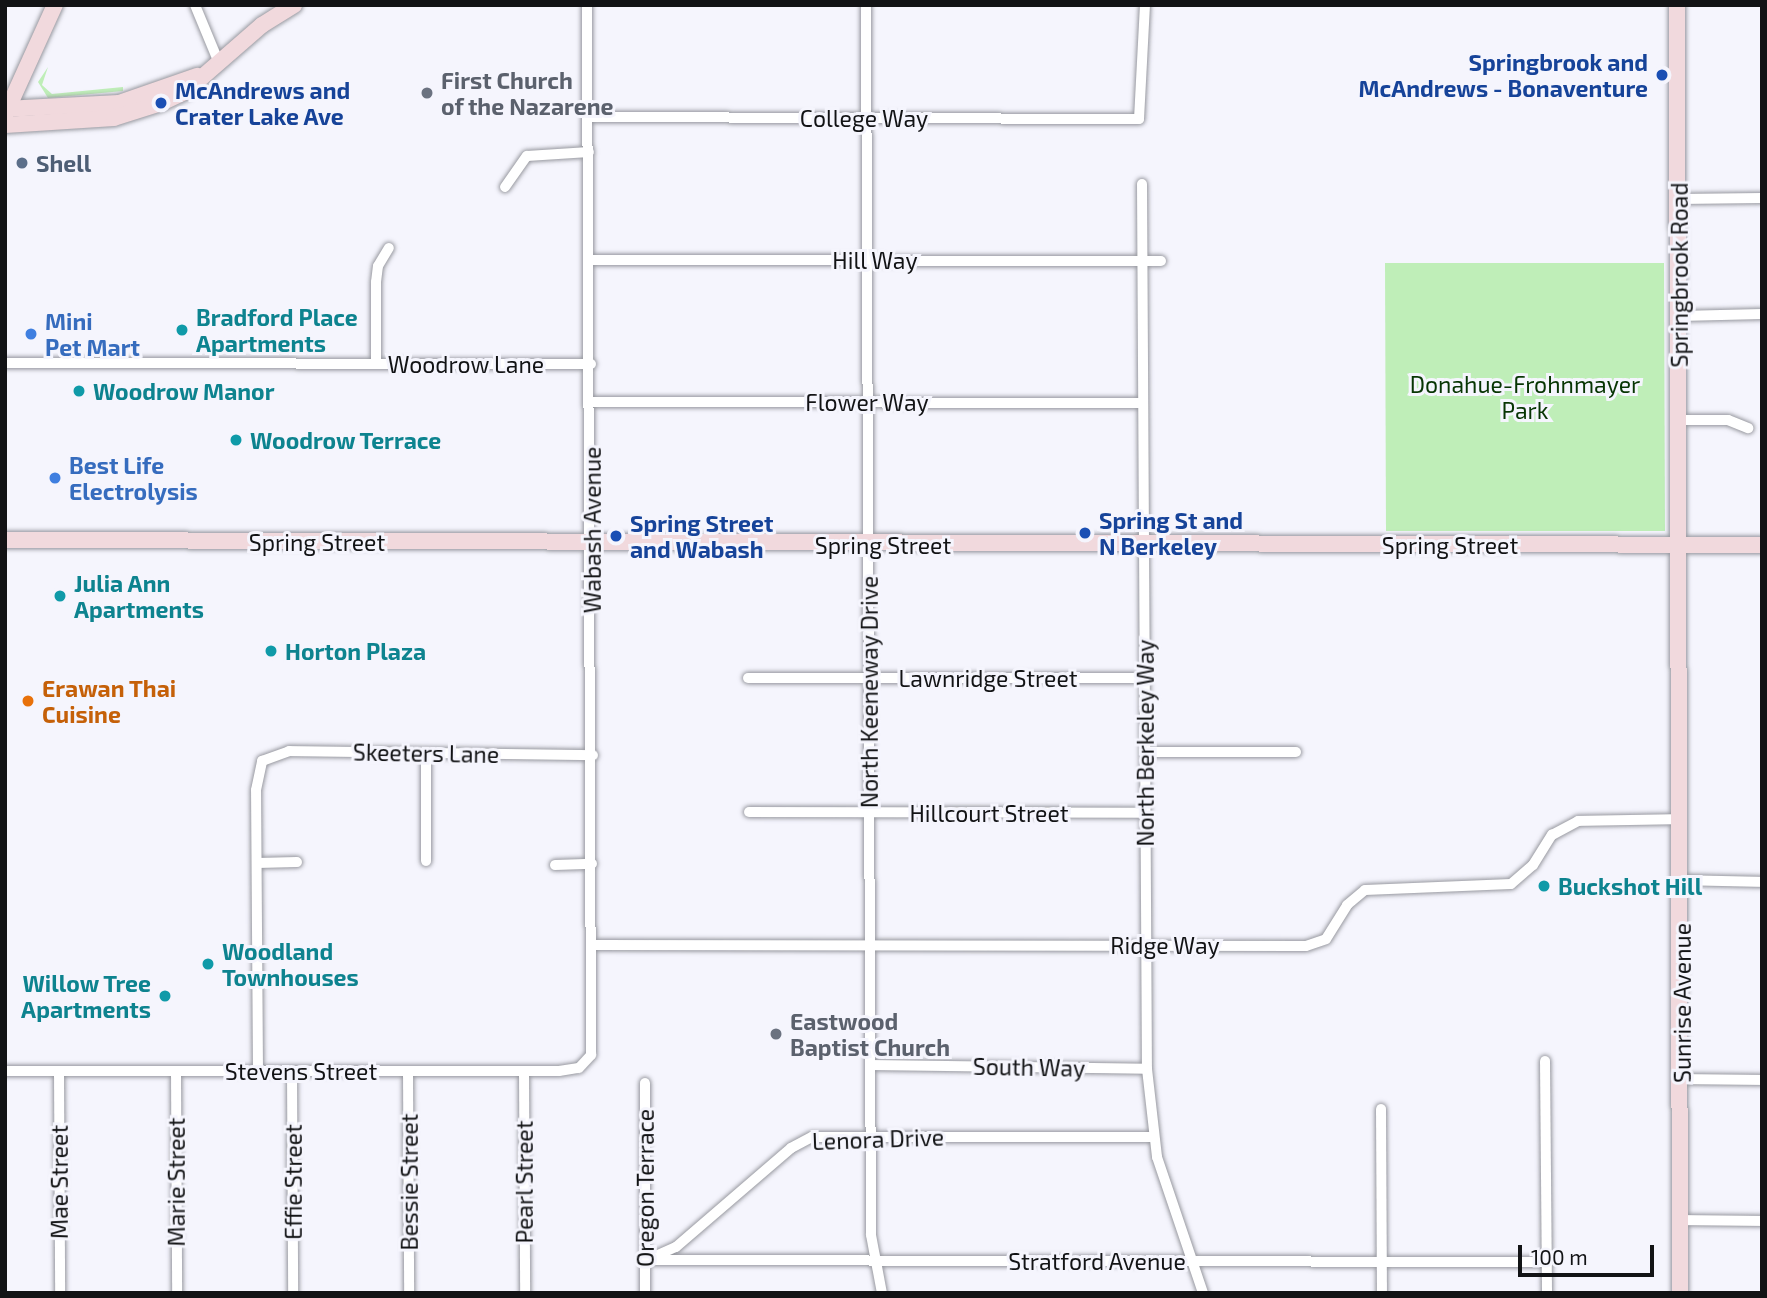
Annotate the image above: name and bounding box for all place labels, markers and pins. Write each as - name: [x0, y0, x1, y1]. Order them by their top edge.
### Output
- place label: Springbrook and McAndrews - Bonaventure: [1358, 48, 1648, 102]
- place label: First Church of the Nazarene: [441, 66, 614, 120]
- marker: Springbrook and McAndrews - Bonaventure: [1654, 67, 1670, 83]
- place label: McAndrews and Crater Lake Ave: [175, 76, 350, 130]
- marker: First Church of the Nazarene: [419, 85, 435, 101]
- marker: McAndrews and Crater Lake Ave: [153, 95, 169, 111]
- place label: Shell: [36, 149, 91, 177]
- marker: Shell: [14, 155, 30, 171]
- place label: Bradford Place Apartments: [196, 303, 358, 357]
- place label: Mini Pet Mart: [45, 307, 140, 361]
- marker: Bradford Place Apartments: [174, 322, 190, 338]
- marker: Mini Pet Mart: [23, 326, 39, 342]
- place label: Woodrow Manor: [93, 377, 275, 405]
- marker: Woodrow Manor: [71, 383, 87, 399]
- place label: Woodrow Terrace: [250, 426, 442, 454]
- marker: Woodrow Terrace: [228, 432, 244, 448]
- place label: Best Life Electrolysis: [69, 451, 198, 505]
- marker: Best Life Electrolysis: [47, 470, 63, 486]
- place label: Spring St and N Berkeley: [1099, 506, 1243, 560]
- place label: Spring Street and Wabash: [630, 509, 773, 563]
- marker: Spring St and N Berkeley: [1077, 525, 1093, 541]
- marker: Spring Street and Wabash: [608, 528, 624, 544]
- place label: Julia Ann Apartments: [74, 569, 204, 623]
- marker: Julia Ann Apartments: [52, 588, 68, 604]
- place label: Horton Plaza: [285, 637, 426, 665]
- marker: Horton Plaza: [263, 643, 279, 659]
- place label: Erawan Thai Cuisine: [42, 674, 177, 728]
- marker: Erawan Thai Cuisine: [20, 693, 36, 709]
- place label: Buckshot Hill: [1558, 872, 1702, 900]
- marker: Buckshot Hill: [1536, 878, 1552, 894]
- place label: Woodland Townhouses: [222, 937, 359, 991]
- marker: Woodland Townhouses: [200, 956, 216, 972]
- place label: Willow Tree Apartments: [21, 969, 151, 1023]
- marker: Willow Tree Apartments: [157, 988, 173, 1004]
- place label: Eastwood Baptist Church: [790, 1007, 950, 1061]
- marker: Eastwood Baptist Church: [768, 1026, 784, 1042]

